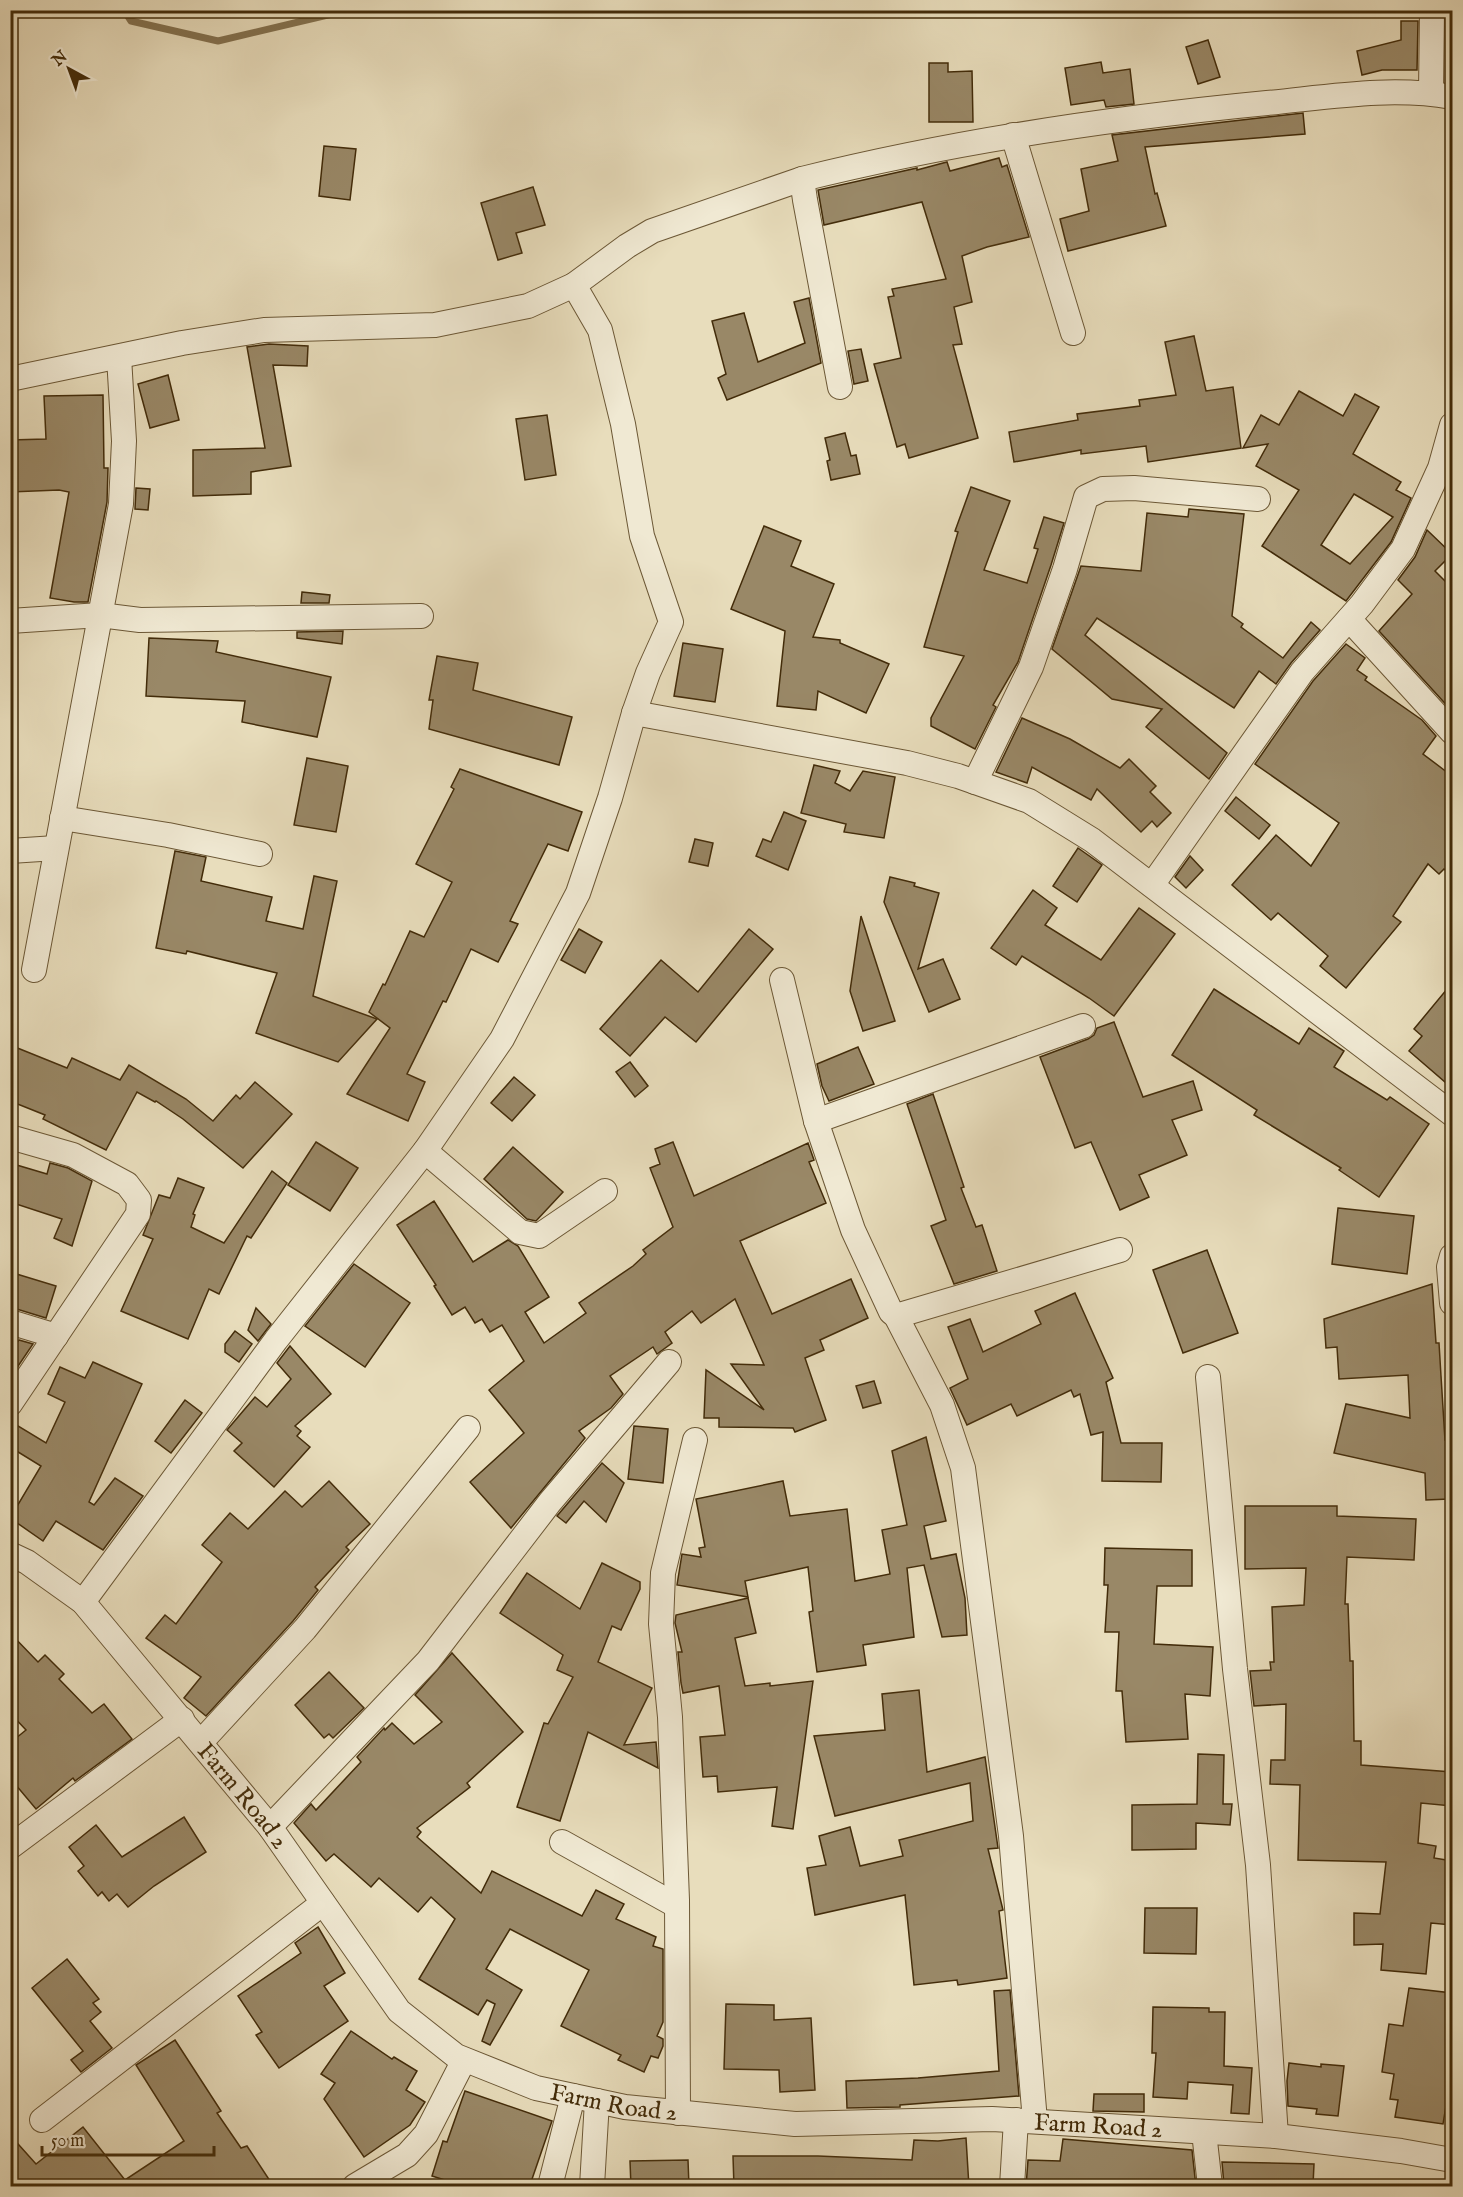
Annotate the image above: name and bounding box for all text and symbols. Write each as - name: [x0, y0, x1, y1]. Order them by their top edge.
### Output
- north arrow: [39, 39, 99, 99]
- text: N: [48, 47, 72, 72]
- street label: Farm Road 2: [189, 1737, 295, 1856]
- street label: Farm Road 2: [547, 2077, 679, 2129]
- street label: Farm Road 2: [1033, 2108, 1163, 2146]
- scale bar: [42, 2119, 214, 2157]
- text: 50 m: [51, 2130, 84, 2153]

